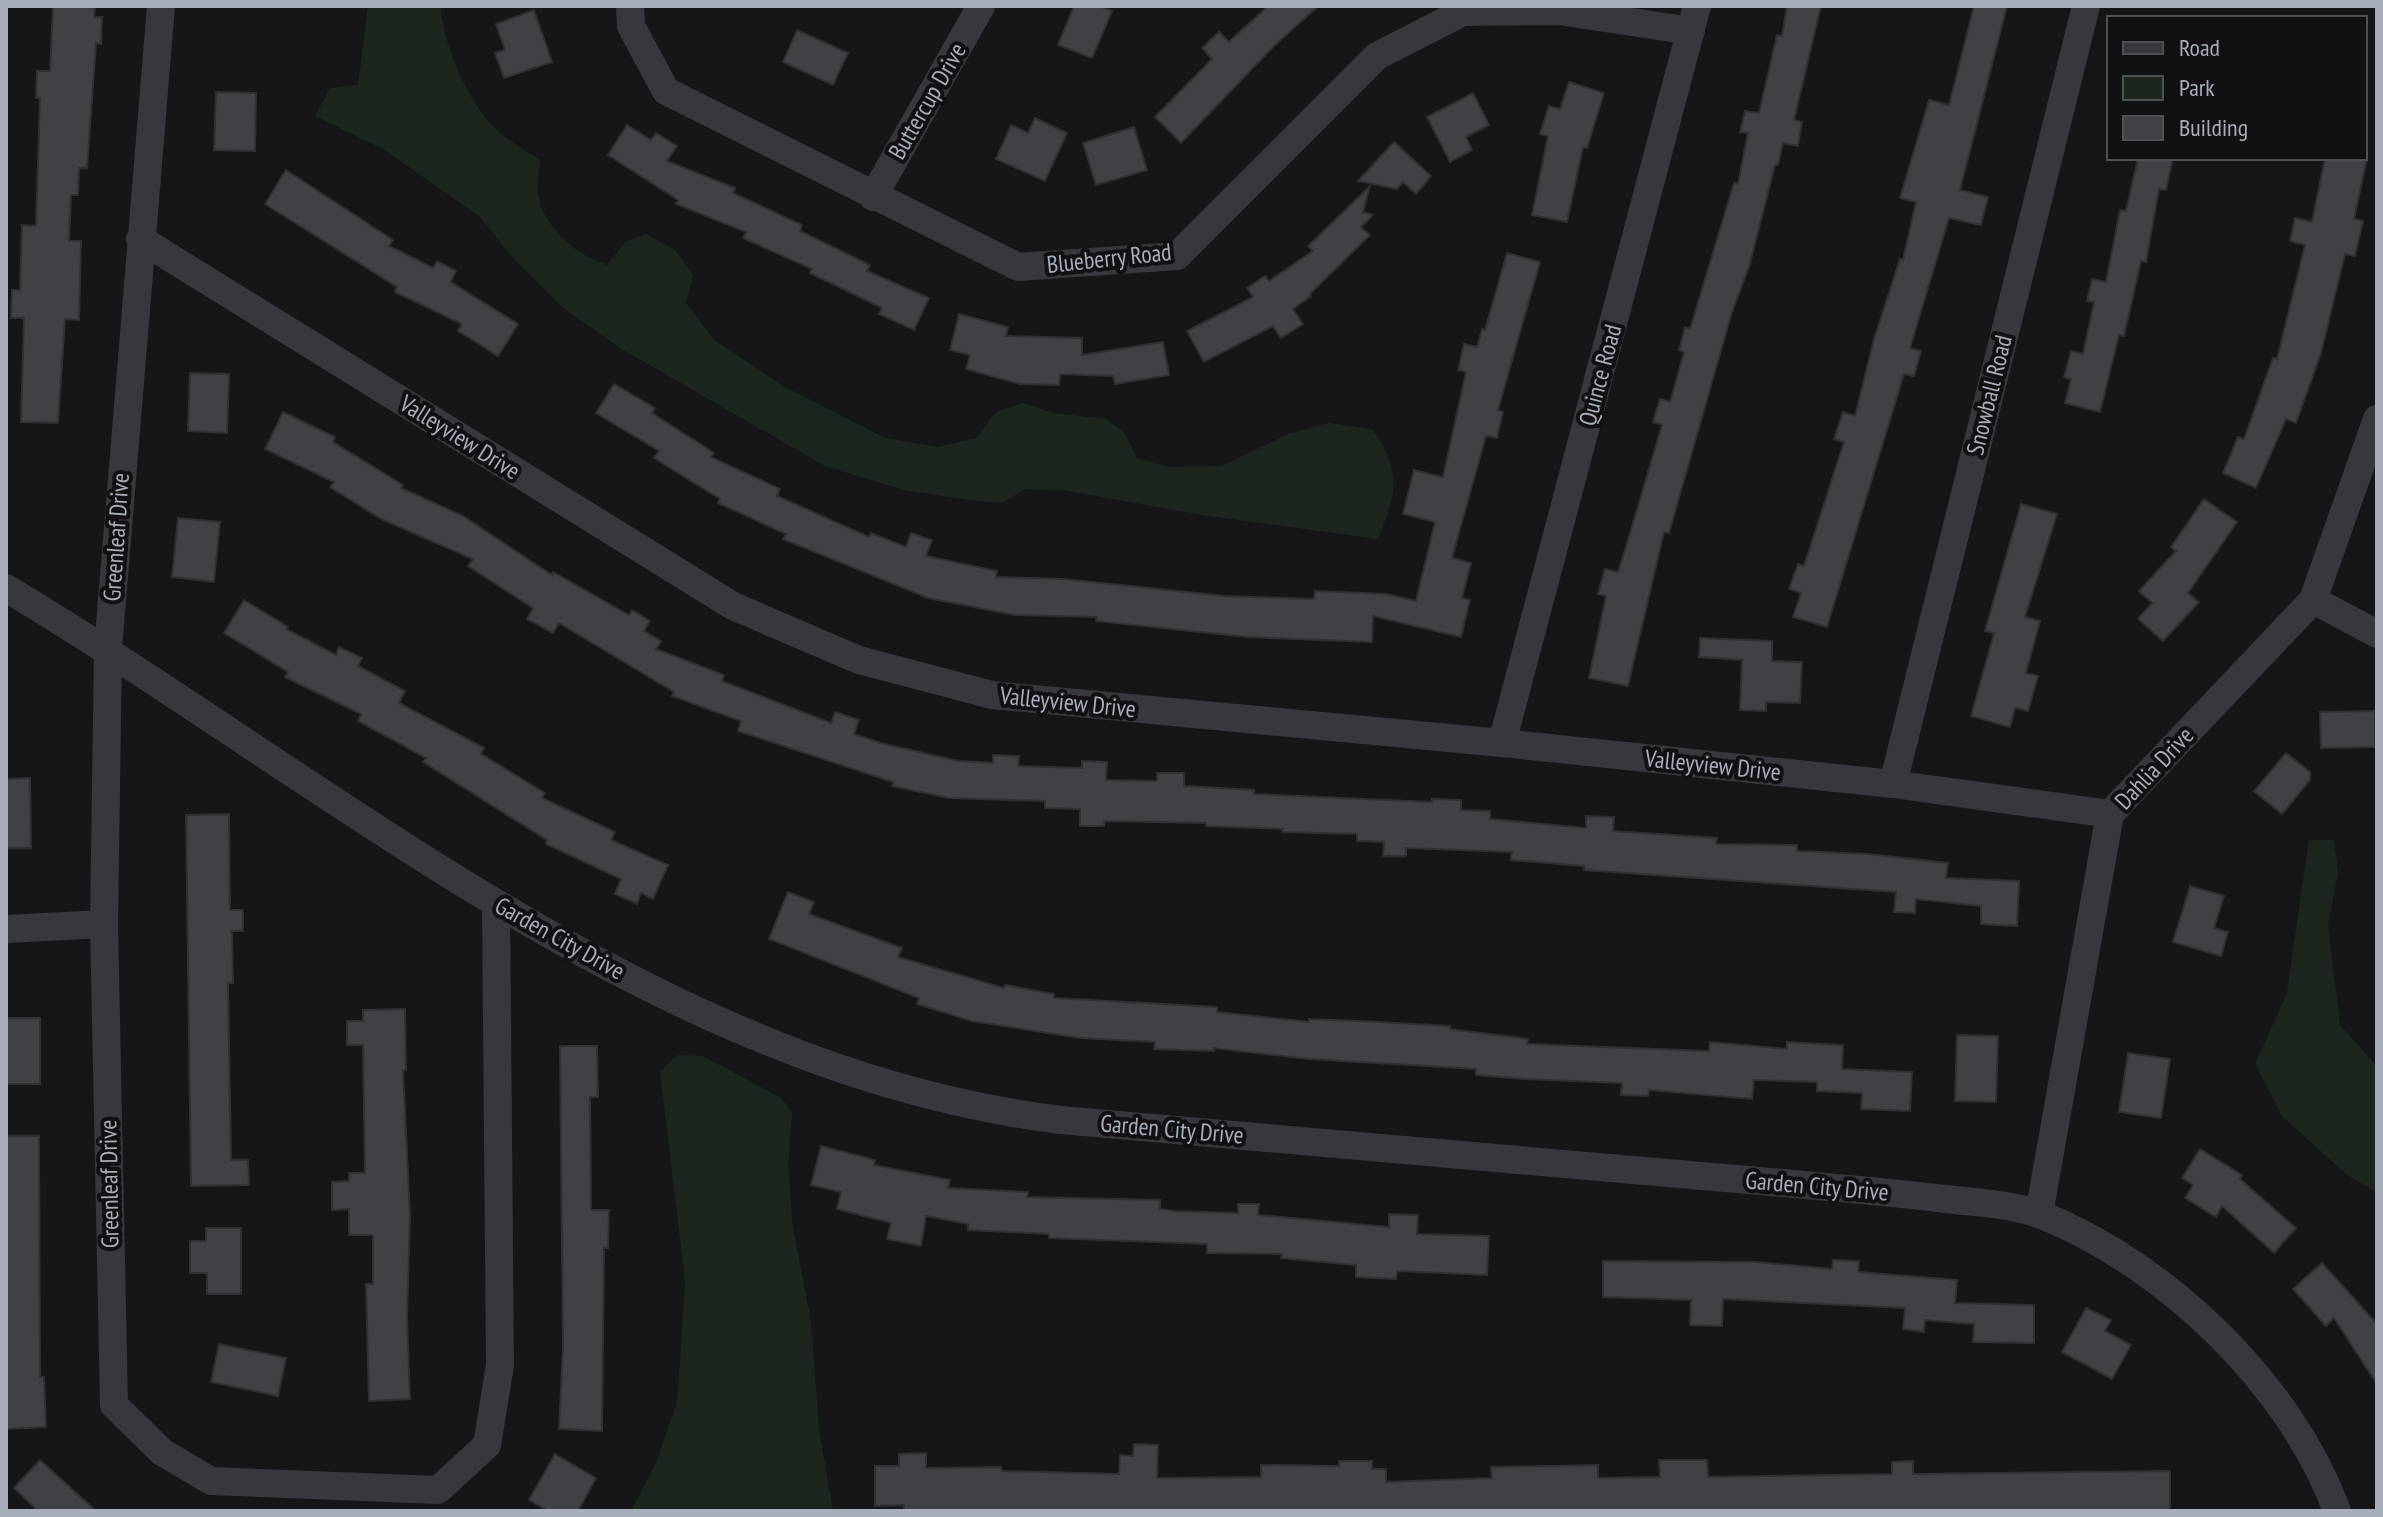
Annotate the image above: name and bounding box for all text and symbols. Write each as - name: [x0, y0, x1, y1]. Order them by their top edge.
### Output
- legend: [2107, 16, 2367, 160]
- text: Road: [2179, 32, 2220, 63]
- street label: Buttercup Drive: [881, 37, 973, 165]
- text: Park: [2179, 72, 2215, 103]
- text: Building: [2179, 112, 2248, 143]
- street label: Blueberry Road: [1045, 236, 1173, 280]
- street label: Quince Road: [1572, 321, 1628, 429]
- street label: Snowball Road: [1959, 332, 2019, 458]
- street label: Valleyview Drive: [393, 387, 526, 486]
- street label: Greenleaf Drive: [96, 472, 136, 602]
- street label: Valleyview Drive: [998, 679, 1137, 725]
- street label: Dahlia Drive: [2108, 720, 2200, 816]
- street label: Valleyview Drive: [1643, 742, 1782, 788]
- street label: Garden City Drive: [490, 890, 630, 986]
- street label: Garden City Drive: [1099, 1107, 1245, 1151]
- street label: Greenleaf Drive: [92, 1119, 126, 1249]
- street label: Garden City Drive: [1744, 1164, 1890, 1208]

